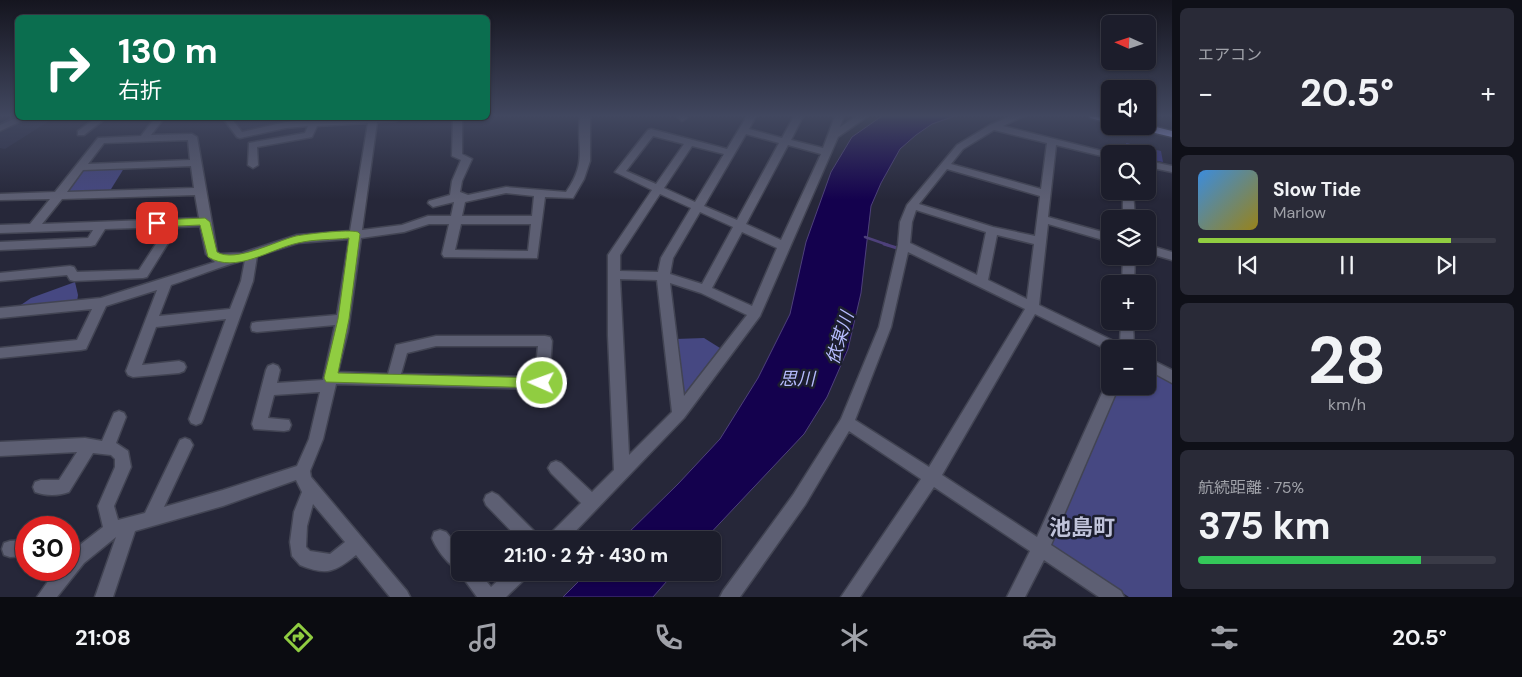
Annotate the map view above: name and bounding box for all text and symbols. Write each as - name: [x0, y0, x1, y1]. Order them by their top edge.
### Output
- north arrow: [1101, 15, 1156, 70]
- map controls: [1101, 15, 1156, 395]
- text: 130 m: [118, 28, 218, 74]
- icon: right: [35, 35, 100, 100]
- text: エアコン: [1198, 44, 1262, 65]
- text: 20.5°: [1300, 68, 1394, 118]
- text: −: [1198, 75, 1213, 112]
- text: +: [1481, 75, 1496, 112]
- text: 右折: [118, 76, 162, 105]
- button: sound: [1101, 80, 1156, 135]
- button: search: [1101, 145, 1156, 200]
- text: Slow Tide: [1273, 177, 1361, 202]
- pin: [136, 202, 178, 244]
- text: Marlow: [1273, 202, 1326, 223]
- icon: arrive: [143, 209, 171, 237]
- button: layers: [1101, 210, 1156, 265]
- icon: previous: [1234, 251, 1262, 279]
- icon: pause: [1333, 251, 1361, 279]
- icon: next: [1432, 251, 1460, 279]
- button: +: [1101, 275, 1156, 330]
- water label: 依某川: [821, 307, 860, 367]
- text: 28: [1308, 319, 1386, 403]
- button: −: [1101, 340, 1156, 395]
- position arrow: [515, 356, 567, 408]
- water label: 思川: [779, 367, 817, 391]
- text: km/h: [1328, 394, 1366, 415]
- text: 航続距離 · 75%: [1198, 477, 1304, 498]
- text: 375 km: [1198, 501, 1330, 551]
- district label: 池島町: [1049, 513, 1115, 542]
- speed limit sign: 30: [15, 516, 80, 581]
- text: 21:10 · 2 分 · 430 m: [504, 543, 668, 568]
- icon: directions: [281, 620, 316, 655]
- icon: music: [466, 620, 501, 655]
- icon: phone: [651, 620, 686, 655]
- icon: climate: [837, 620, 872, 655]
- icon: car: [1022, 620, 1057, 655]
- icon: filters: [1207, 620, 1242, 655]
- text: 21:08: [75, 623, 131, 652]
- text: 20.5°: [1392, 623, 1447, 652]

